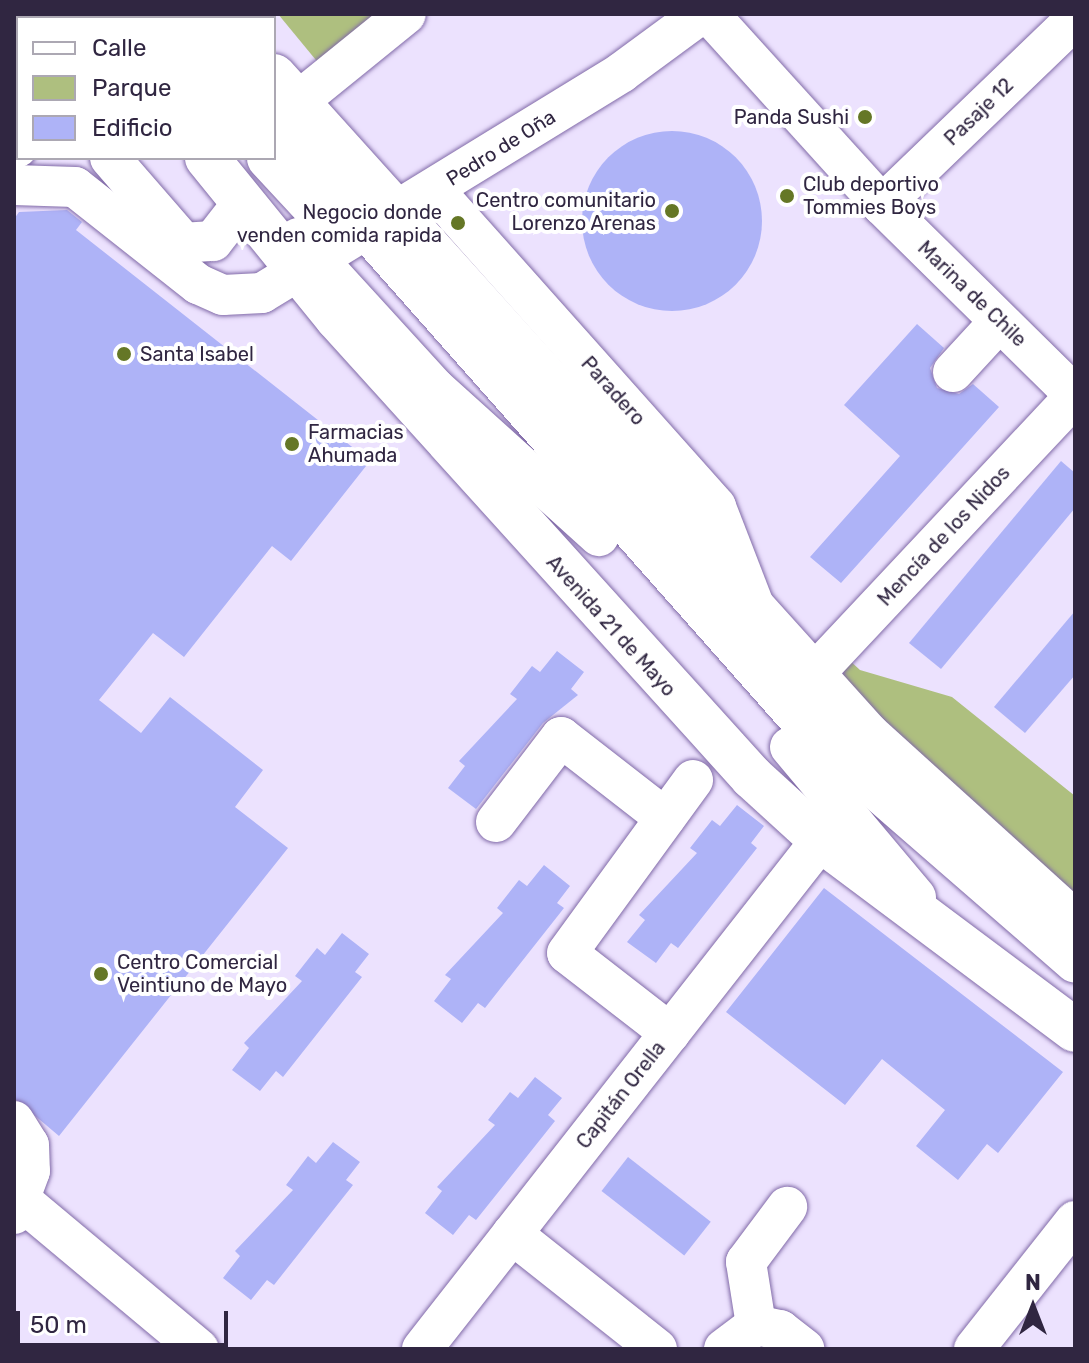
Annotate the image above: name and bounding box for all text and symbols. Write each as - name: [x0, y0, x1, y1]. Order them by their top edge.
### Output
- legend: [16, 16, 276, 160]
- text: Calle: [92, 34, 146, 62]
- street label: Pasaje 12: [940, 73, 1018, 151]
- text: Parque: [92, 74, 171, 102]
- street label: Pedro de Oña: [442, 105, 560, 191]
- place label: Panda Sushi: [734, 105, 849, 129]
- marker: Panda Sushi: [856, 108, 874, 126]
- text: Edificio: [92, 114, 173, 142]
- place label: Club deportivo Tommies Boys: [803, 172, 939, 219]
- marker: Club deportivo Tommies Boys: [778, 187, 796, 205]
- place label: Centro comunitario Lorenzo Arenas: [476, 188, 656, 235]
- place label: Negocio donde venden comida rapida: [237, 200, 442, 247]
- marker: Centro comunitario Lorenzo Arenas: [663, 202, 681, 220]
- marker: Negocio donde venden comida rapida: [449, 214, 467, 232]
- street label: Marina de Chile: [913, 236, 1031, 352]
- place label: Santa Isabel: [140, 342, 254, 366]
- marker: Santa Isabel: [115, 345, 133, 363]
- street label: Paradero: [576, 352, 650, 430]
- place label: Farmacias Ahumada: [308, 420, 404, 467]
- marker: Farmacias Ahumada: [283, 435, 301, 453]
- street label: Mencía de los Nidos: [873, 461, 1015, 611]
- street label: Avenida 21 de Mayo: [541, 551, 681, 701]
- place label: Centro Comercial Veintiuno de Mayo: [117, 950, 287, 997]
- marker: Centro Comercial Veintiuno de Mayo: [92, 965, 110, 983]
- street label: Capitán Orella: [572, 1036, 670, 1154]
- north arrow: [993, 1267, 1073, 1347]
- text: N: [1025, 1269, 1041, 1296]
- scale bar: [20, 1295, 232, 1345]
- text: 50 m: [30, 1311, 87, 1339]

